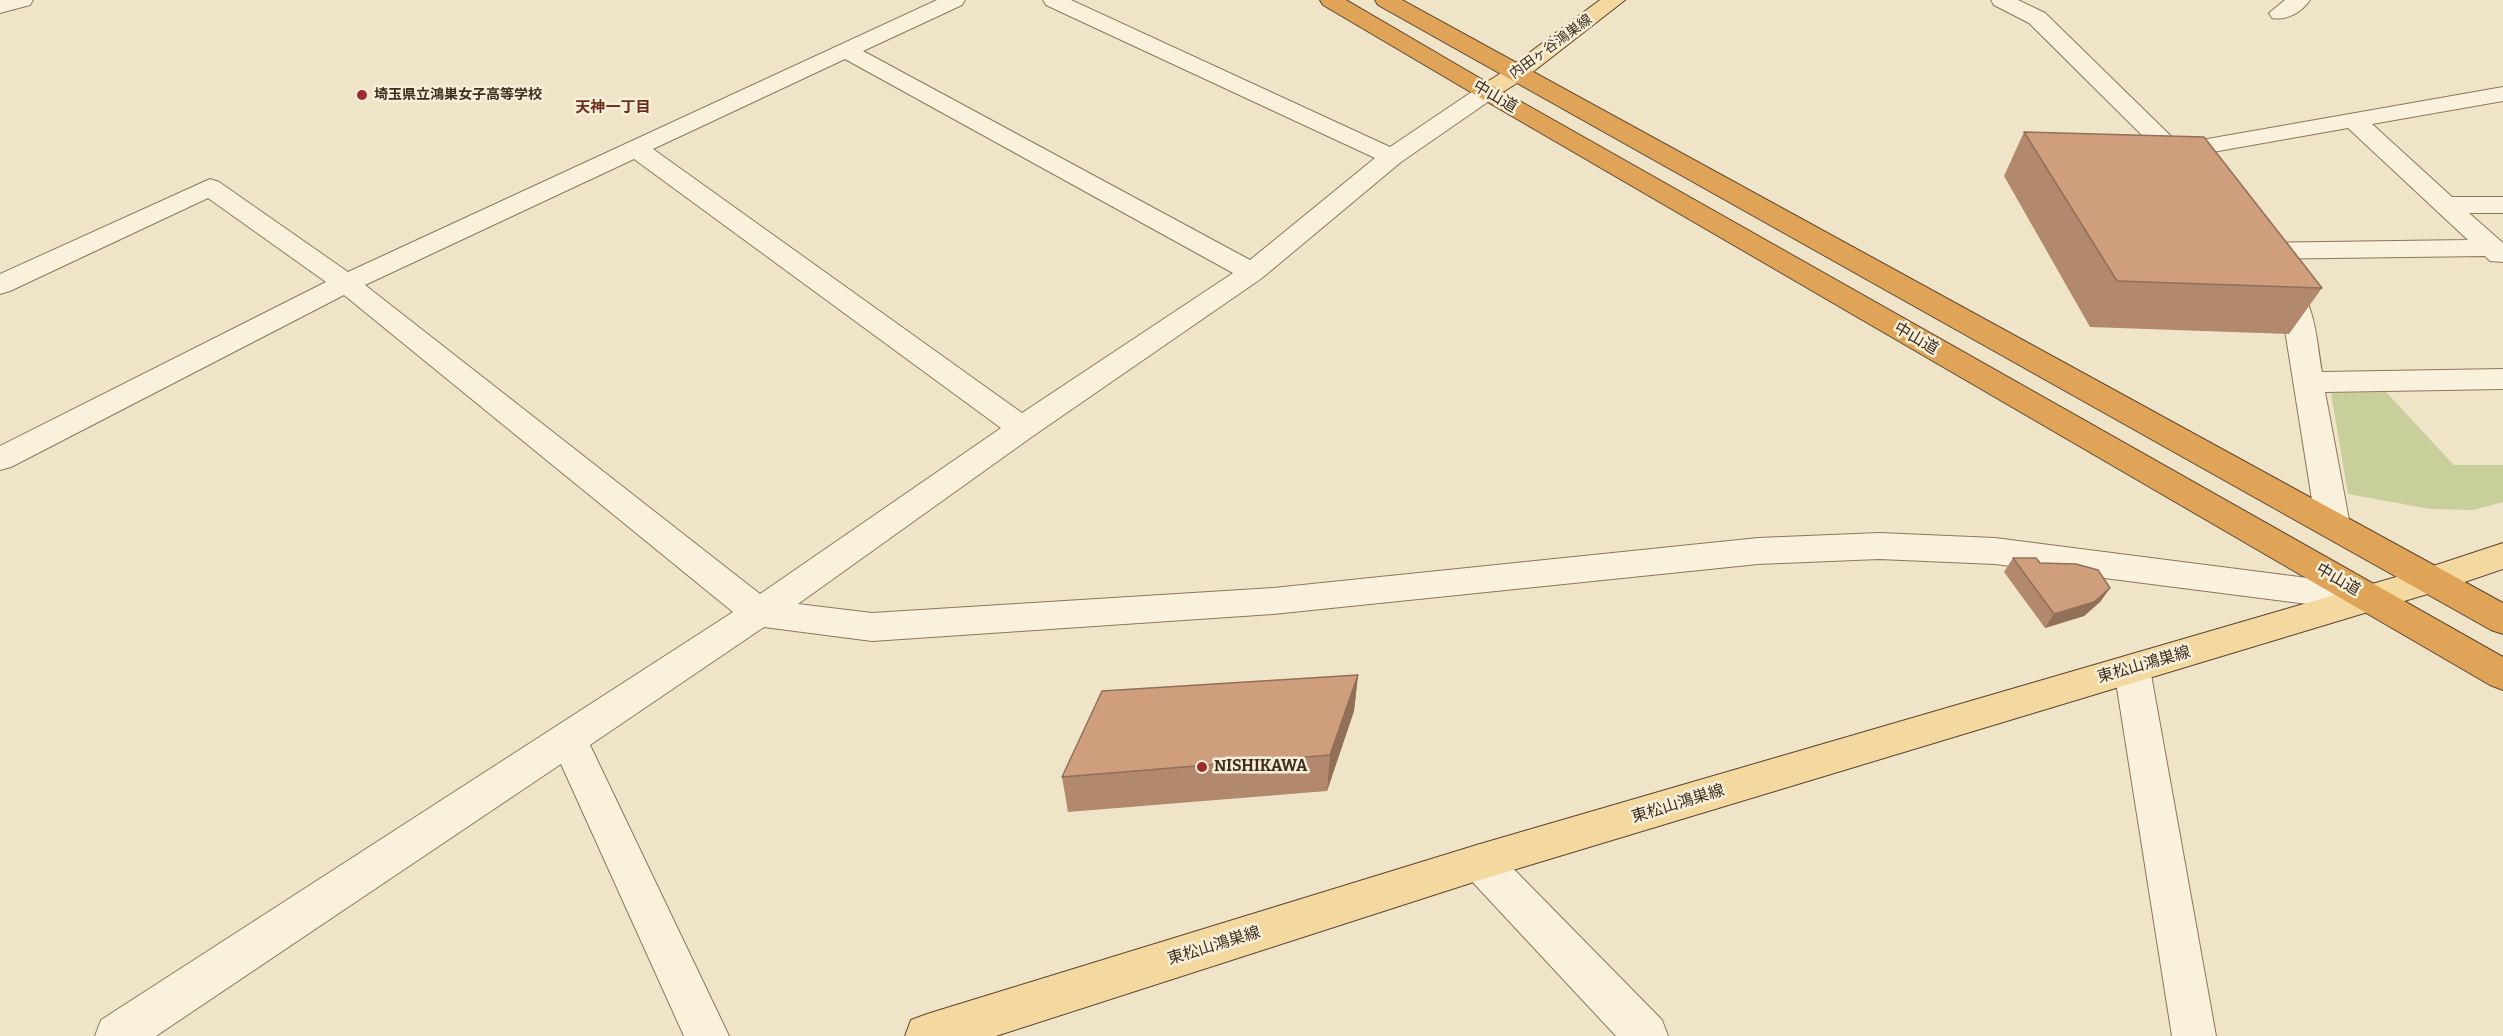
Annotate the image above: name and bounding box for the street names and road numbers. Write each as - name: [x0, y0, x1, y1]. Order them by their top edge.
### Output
- street label: 内田ヶ谷鴻巣線: [1506, 11, 1596, 83]
- street label: 中山道: [1469, 77, 1521, 117]
- street label: 中山道: [1890, 319, 1942, 359]
- street label: 中山道: [2312, 560, 2364, 600]
- street label: 東松山鴻巣線: [2095, 643, 2193, 687]
- street label: 東松山鴻巣線: [1629, 781, 1727, 827]
- street label: 東松山鴻巣線: [1165, 923, 1263, 969]

